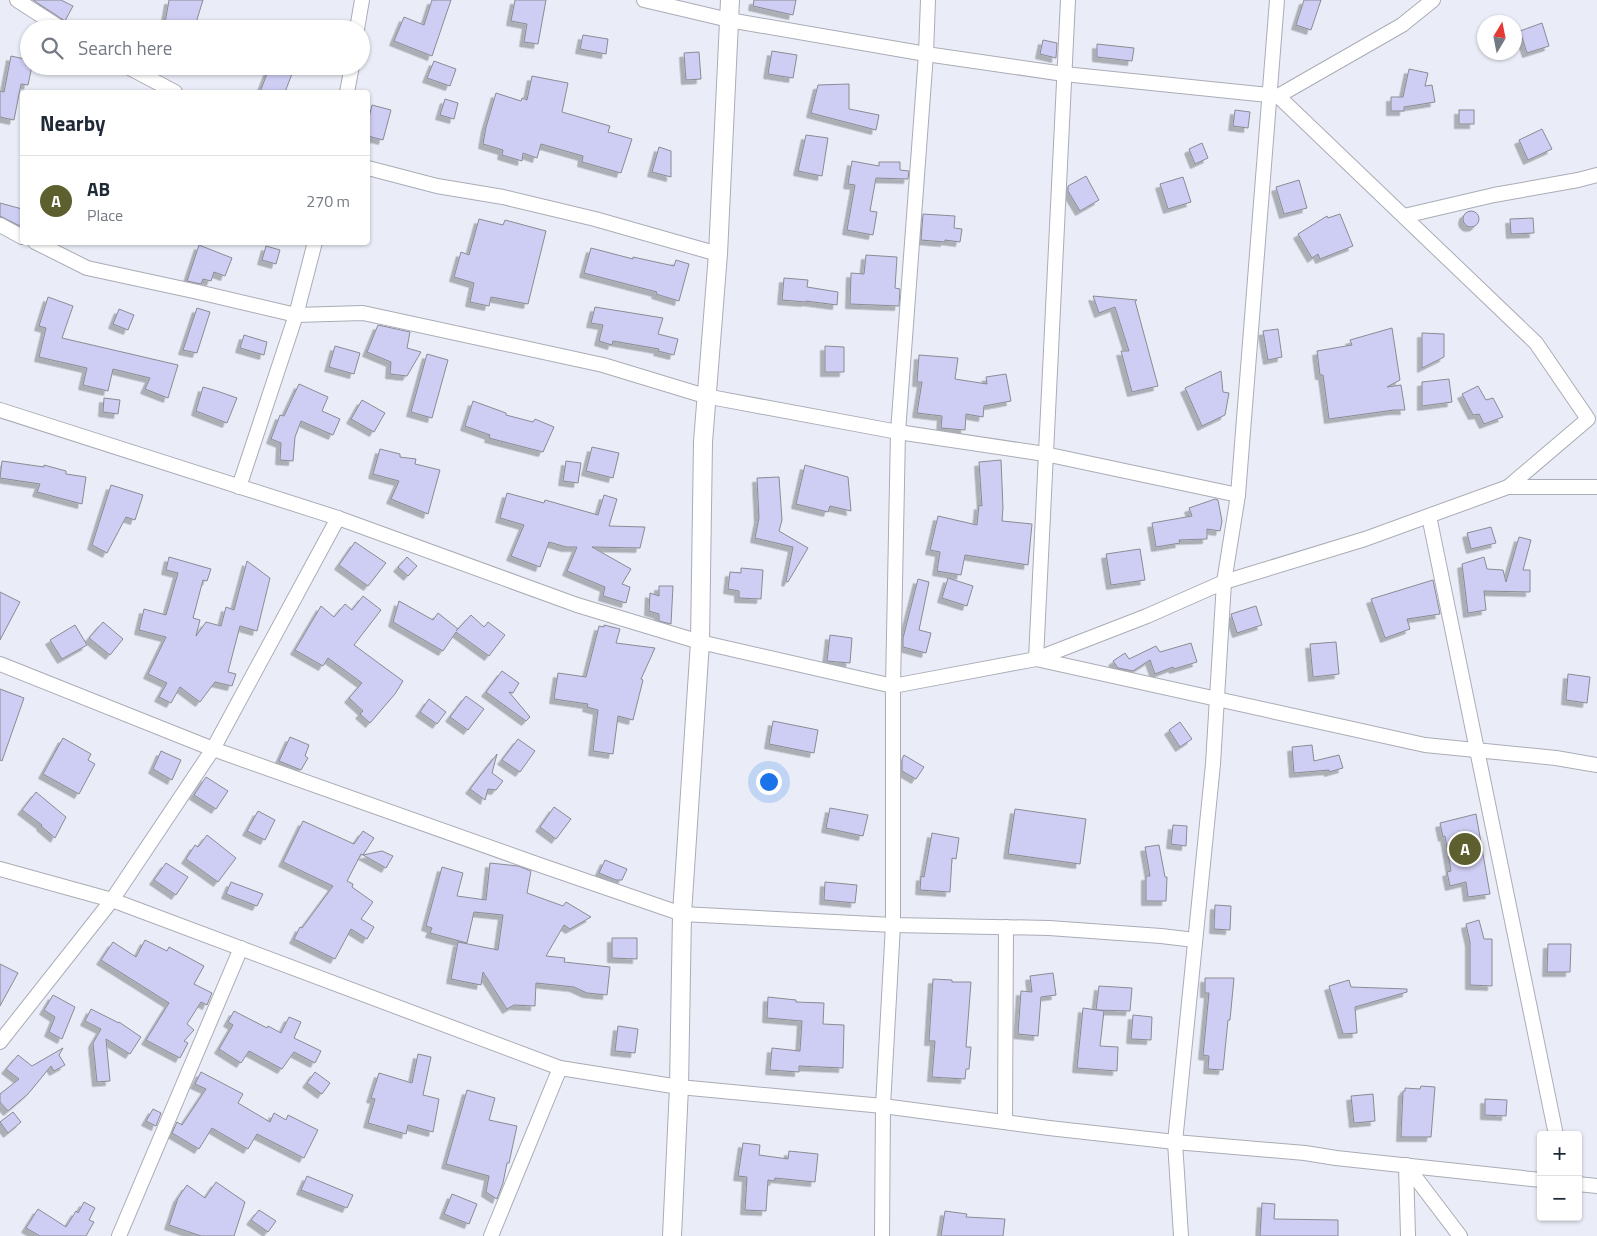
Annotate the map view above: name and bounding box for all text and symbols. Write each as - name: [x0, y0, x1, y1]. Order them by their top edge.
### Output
- north arrow: [1477, 15, 1522, 60]
- search box: [20, 20, 370, 75]
- text: Search here: [78, 33, 172, 62]
- icon: search: [38, 34, 66, 62]
- text: Nearby: [40, 107, 105, 139]
- text: AB: [87, 174, 110, 203]
- text: A: [51, 189, 61, 213]
- text: 270 m: [306, 189, 350, 213]
- text: Place: [87, 203, 123, 227]
- your location: [756, 769, 782, 795]
- pin: A: [1449, 830, 1481, 868]
- map controls: [1537, 1131, 1582, 1221]
- button: +: [1537, 1131, 1582, 1176]
- button: −: [1537, 1176, 1582, 1221]

